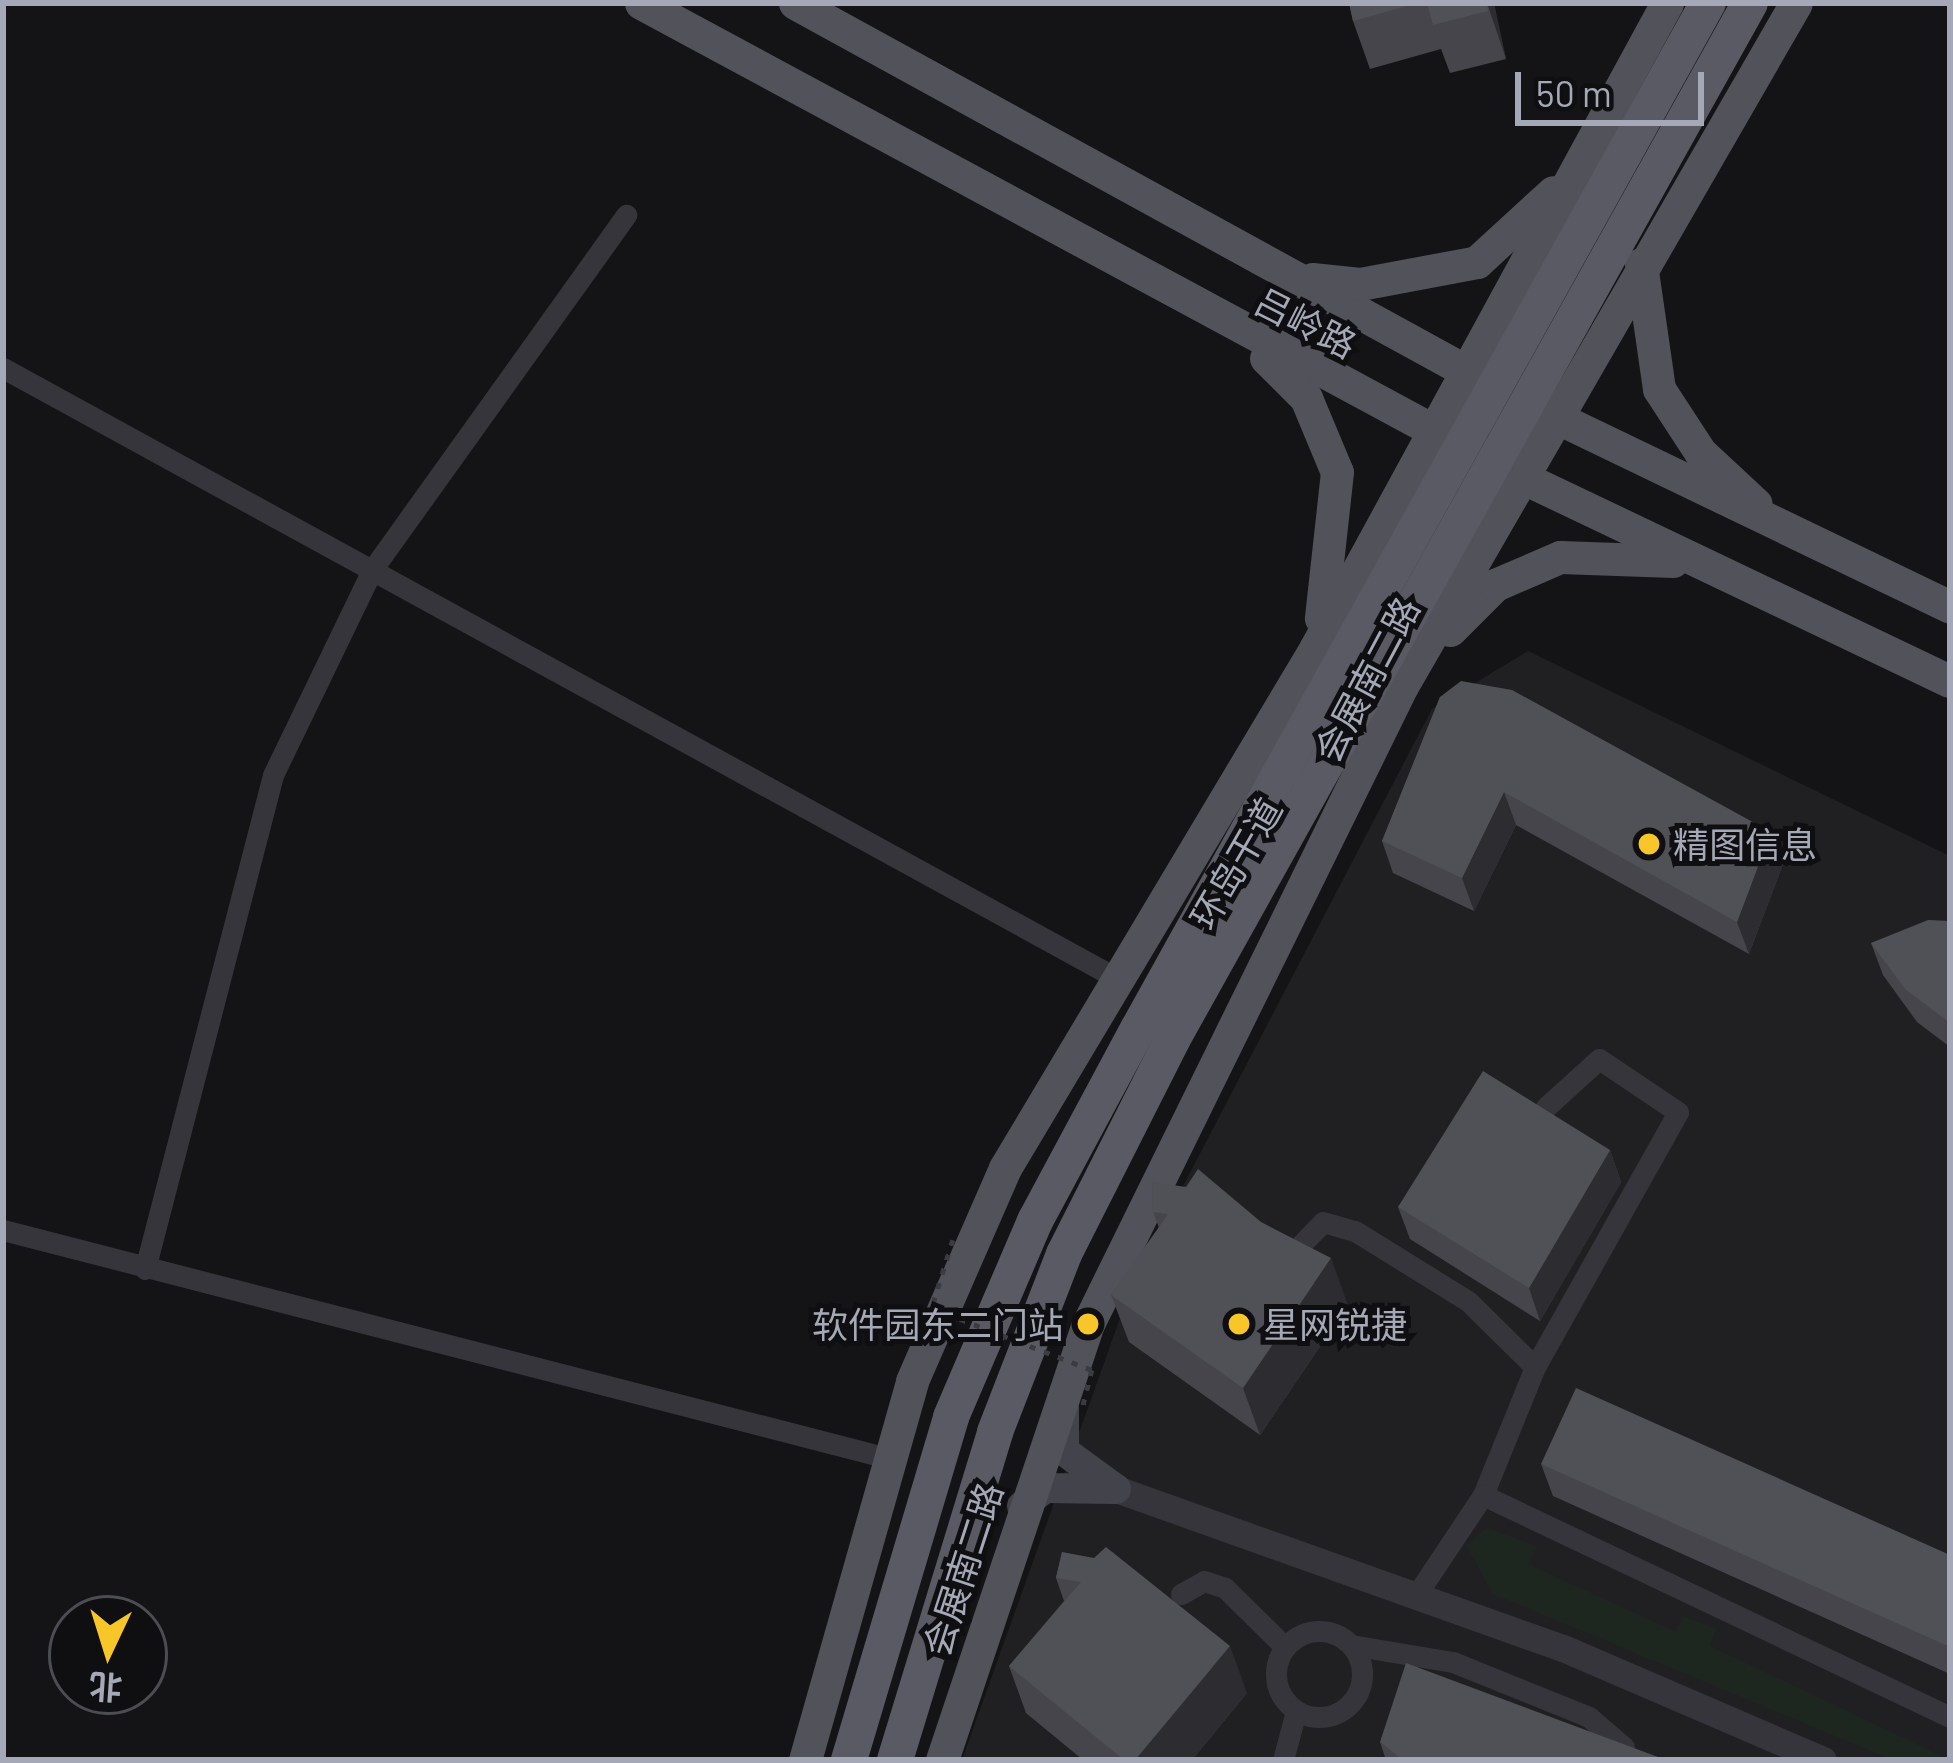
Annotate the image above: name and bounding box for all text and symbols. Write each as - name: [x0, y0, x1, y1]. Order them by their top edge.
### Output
- scale bar: [1521, 48, 1710, 122]
- text: 50 m: [1536, 71, 1612, 114]
- street label: 吕岭路: [1248, 278, 1364, 366]
- street label: 会展南二路: [1305, 589, 1427, 769]
- street label: 环岛干道: [1180, 790, 1290, 936]
- place label: 精图信息: [1673, 822, 1817, 866]
- marker: 精图信息: [1636, 831, 1662, 857]
- place label: 软件园东二门站: [812, 1302, 1064, 1346]
- place label: 星网锐捷: [1263, 1302, 1407, 1346]
- marker: 软件园东二门站: [1075, 1311, 1101, 1337]
- marker: 星网锐捷: [1226, 1311, 1252, 1337]
- street label: 会展南二路: [914, 1477, 1010, 1661]
- north arrow: [48, 1595, 168, 1715]
- text: 北: [88, 1667, 124, 1709]

